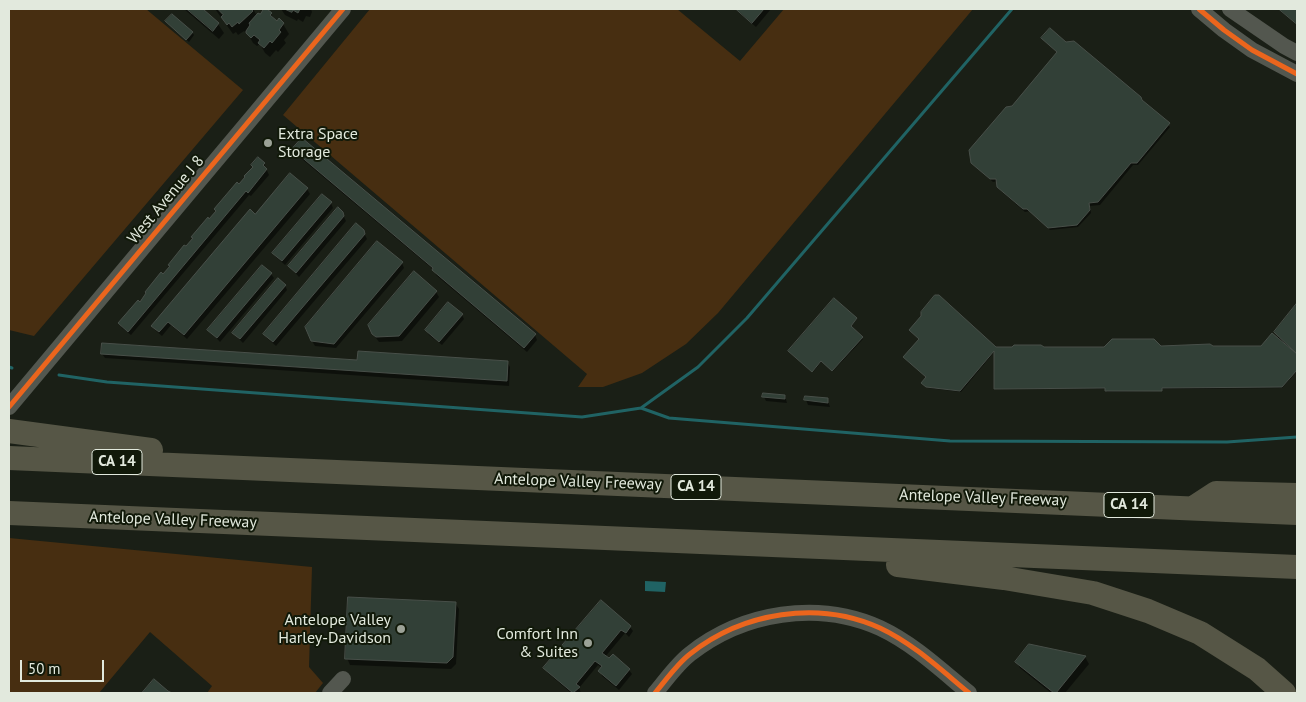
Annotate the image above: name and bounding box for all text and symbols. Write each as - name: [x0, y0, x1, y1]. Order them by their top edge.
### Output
- place label: Extra Space Storage: [278, 124, 358, 162]
- marker: Extra Space Storage: [262, 137, 274, 149]
- street label: West Avenue J 8: [124, 152, 208, 248]
- road number: CA 14: [92, 450, 142, 474]
- street label: Antelope Valley Freeway: [494, 469, 662, 495]
- road number: CA 14: [671, 474, 721, 500]
- street label: Antelope Valley Freeway: [899, 485, 1067, 511]
- road number: CA 14: [1104, 492, 1154, 518]
- street label: Antelope Valley Freeway: [89, 507, 257, 533]
- place label: Antelope Valley Harley-Davidson: [278, 610, 391, 648]
- marker: Antelope Valley Harley-Davidson: [395, 623, 407, 635]
- place label: Comfort Inn & Suites: [497, 624, 578, 662]
- marker: Comfort Inn & Suites: [582, 637, 594, 649]
- scale bar: [22, 650, 106, 682]
- text: 50 m: [28, 659, 61, 678]

